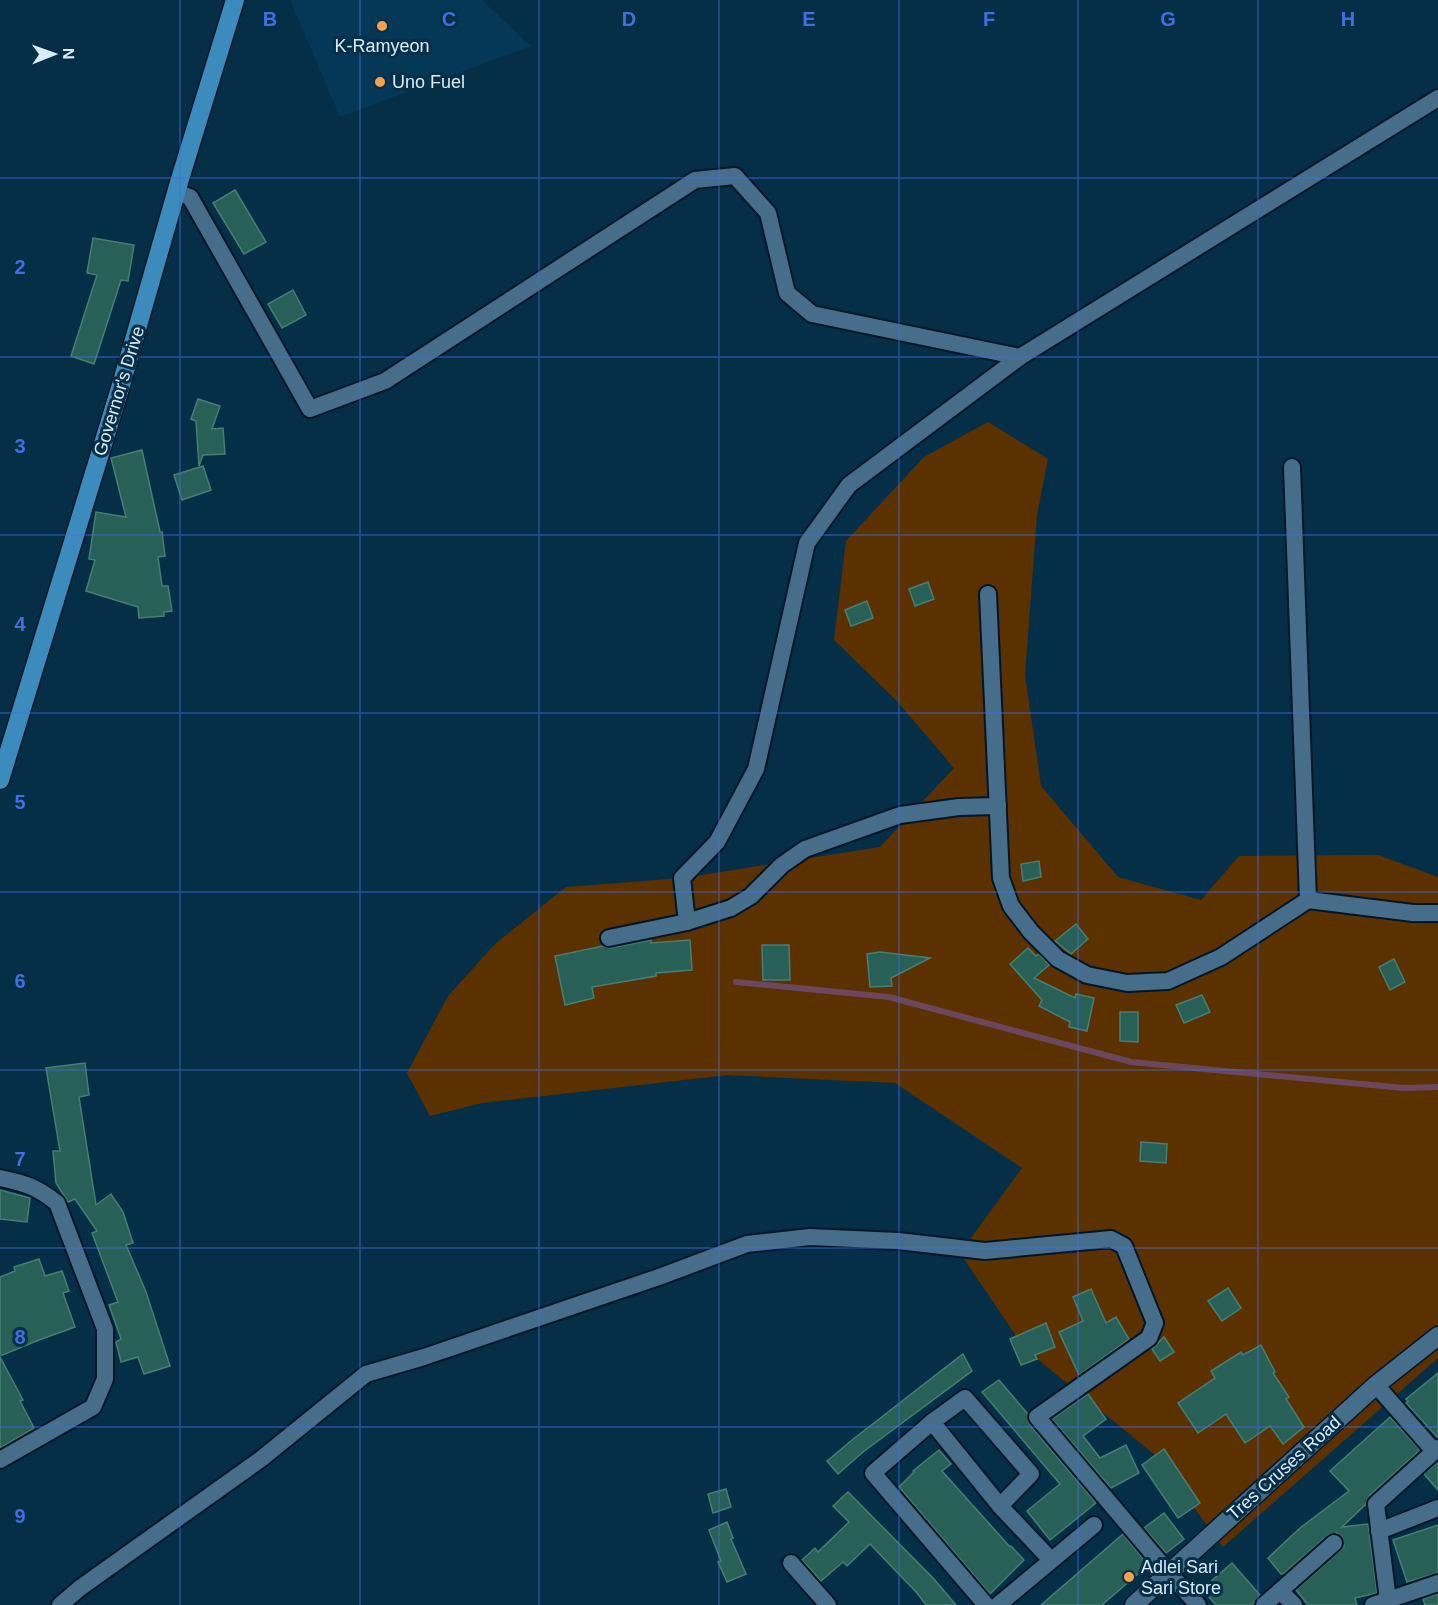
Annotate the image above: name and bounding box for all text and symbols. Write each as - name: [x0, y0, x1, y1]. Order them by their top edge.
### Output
- text: B: [263, 8, 277, 30]
- text: C: [442, 8, 456, 30]
- text: D: [622, 8, 636, 30]
- text: E: [802, 8, 816, 30]
- text: F: [983, 8, 995, 30]
- text: G: [1160, 8, 1176, 30]
- text: H: [1341, 8, 1355, 30]
- marker: K-Ramyeon: [375, 19, 389, 33]
- north arrow: [24, 24, 84, 84]
- place label: K-Ramyeon: [334, 36, 430, 56]
- text: N: [60, 48, 77, 60]
- place label: Uno Fuel: [392, 72, 465, 92]
- marker: Uno Fuel: [373, 75, 387, 89]
- text: 2: [14, 256, 26, 278]
- street label: Governor's Drive: [90, 324, 148, 458]
- text: 3: [14, 435, 26, 457]
- text: 4: [14, 613, 26, 635]
- text: 5: [14, 791, 26, 813]
- text: 6: [14, 970, 26, 992]
- text: 7: [14, 1148, 26, 1170]
- text: 8: [14, 1326, 26, 1348]
- street label: Tres Cruses Road: [1223, 1412, 1345, 1524]
- text: 9: [14, 1505, 26, 1527]
- place label: Adlei Sari Sari Store: [1141, 1557, 1221, 1598]
- marker: Adlei Sari Sari Store: [1122, 1570, 1136, 1584]

